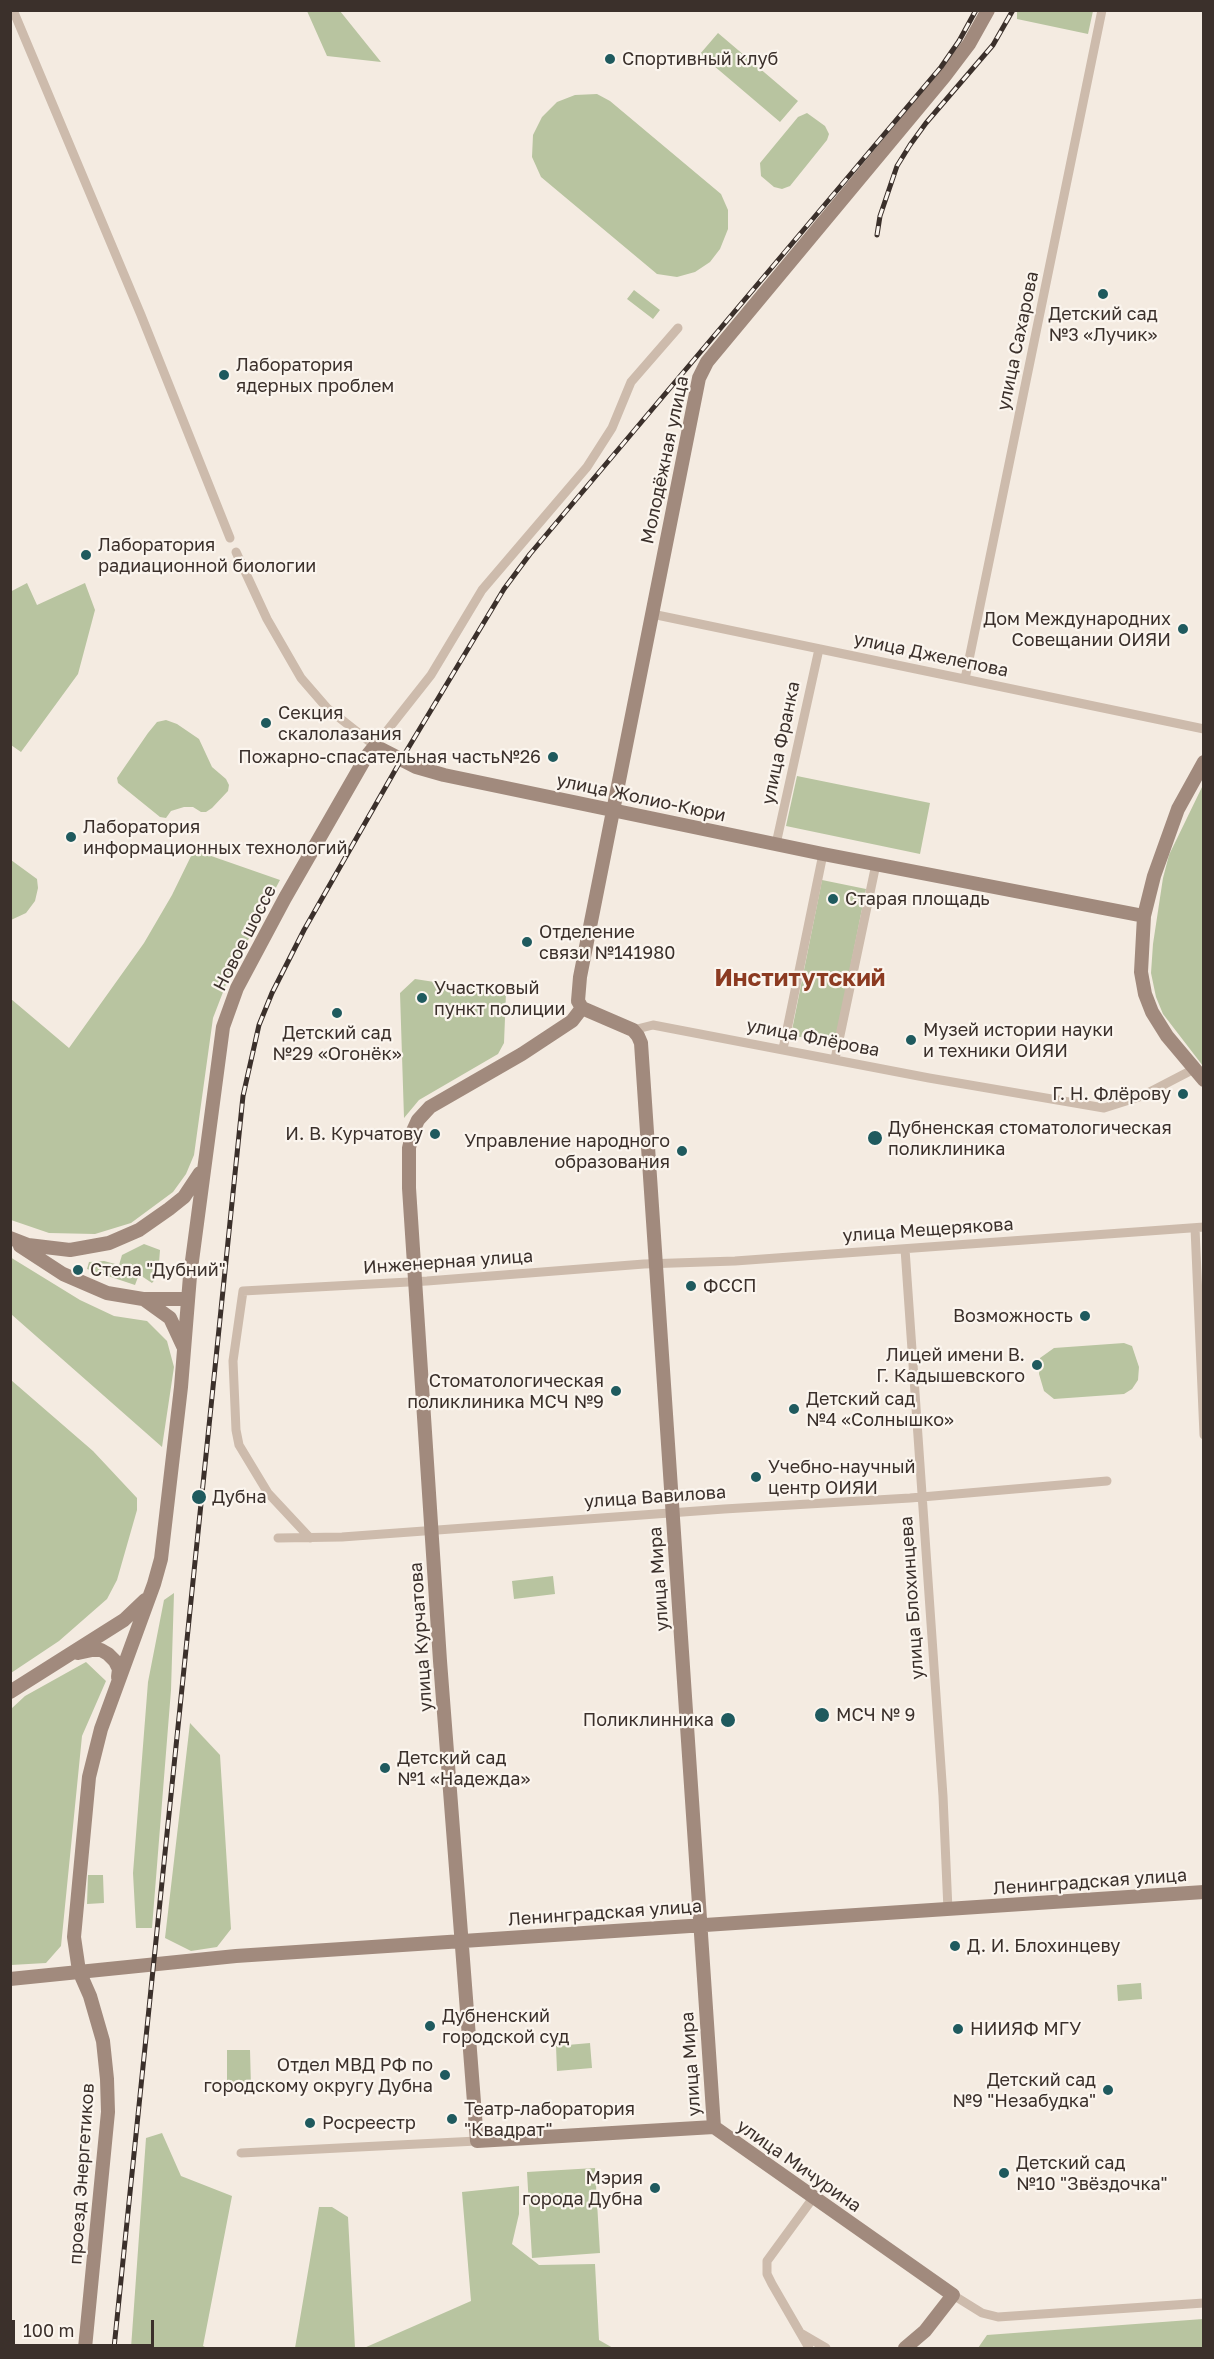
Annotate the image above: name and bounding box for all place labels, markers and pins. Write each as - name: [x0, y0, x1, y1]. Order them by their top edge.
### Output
- place label: Спортивный клуб: [622, 48, 778, 70]
- marker: Спортивный клуб: [603, 52, 617, 66]
- marker: Детский сад №3 «Лучик»: [1096, 287, 1110, 301]
- place label: Детский сад №3 «Лучик»: [1048, 303, 1158, 346]
- place label: Лаборатория ядерных проблем: [236, 354, 394, 397]
- marker: Лаборатория ядерных проблем: [217, 368, 231, 382]
- place label: Лаборатория радиационной биологии: [98, 534, 316, 576]
- marker: Лаборатория радиационной биологии: [79, 548, 93, 562]
- place label: Дом Международних Совещании ОИЯИ: [983, 608, 1171, 650]
- marker: Дом Международних Совещании ОИЯИ: [1176, 622, 1190, 636]
- place label: Секция скалолазания: [278, 702, 402, 744]
- marker: Секция скалолазания: [259, 716, 273, 730]
- place label: Пожарно-спасательная часть№26: [238, 746, 541, 768]
- marker: Пожарно-спасательная часть№26: [546, 750, 560, 764]
- place label: Лаборатория информационных технологий: [83, 816, 348, 858]
- marker: Лаборатория информационных технологий: [64, 830, 78, 844]
- place label: Старая площадь: [845, 888, 990, 910]
- marker: Старая площадь: [826, 892, 840, 906]
- place label: Отделение связи №141980: [539, 921, 675, 964]
- marker: Отделение связи №141980: [520, 935, 534, 949]
- place label: Участковый пункт полиции: [434, 977, 566, 1020]
- marker: Участковый пункт полиции: [415, 991, 429, 1005]
- marker: Детский сад №29 «Огонёк»: [330, 1006, 344, 1020]
- place label: Музей истории науки и техники ОИЯИ: [923, 1019, 1114, 1062]
- place label: Детский сад №29 «Огонёк»: [272, 1022, 402, 1064]
- marker: Музей истории науки и техники ОИЯИ: [904, 1033, 918, 1047]
- place label: Г. Н. Флёрову: [1052, 1083, 1171, 1105]
- marker: Г. Н. Флёрову: [1176, 1087, 1190, 1101]
- place label: Дубненская стоматологическая поликлиника: [888, 1117, 1172, 1160]
- place label: И. В. Курчатову: [285, 1123, 423, 1145]
- marker: И. В. Курчатову: [428, 1127, 442, 1141]
- marker: Дубненская стоматологическая поликлиника: [866, 1129, 884, 1147]
- place label: Управление народного образования: [464, 1130, 670, 1172]
- marker: Управление народного образования: [675, 1144, 689, 1158]
- place label: Стела "Дубний": [90, 1259, 226, 1281]
- marker: Стела "Дубний": [71, 1263, 85, 1277]
- place label: ФССП: [703, 1275, 756, 1297]
- marker: ФССП: [684, 1279, 698, 1293]
- place label: Возможность: [953, 1305, 1073, 1327]
- marker: Возможность: [1078, 1309, 1092, 1323]
- place label: Лицей имени В. Г. Кадышевского: [876, 1344, 1025, 1386]
- marker: Лицей имени В. Г. Кадышевского: [1030, 1358, 1044, 1372]
- place label: Стоматологическая поликлиника МСЧ №9: [407, 1370, 604, 1412]
- marker: Стоматологическая поликлиника МСЧ №9: [609, 1384, 623, 1398]
- place label: Детский сад №4 «Солнышко»: [806, 1388, 954, 1430]
- marker: Детский сад №4 «Солнышко»: [787, 1402, 801, 1416]
- place label: Учебно-научный центр ОИЯИ: [768, 1456, 916, 1498]
- marker: Учебно-научный центр ОИЯИ: [749, 1470, 763, 1484]
- place label: Дубна: [212, 1486, 267, 1508]
- marker: Дубна: [190, 1488, 208, 1506]
- place label: МСЧ № 9: [836, 1704, 915, 1726]
- marker: МСЧ № 9: [813, 1706, 831, 1724]
- place label: Поликлинника: [583, 1709, 714, 1731]
- marker: Поликлинника: [719, 1711, 737, 1729]
- place label: Детский сад №1 «Надежда»: [397, 1747, 530, 1790]
- marker: Детский сад №1 «Надежда»: [378, 1761, 392, 1775]
- place label: Д. И. Блохинцеву: [967, 1935, 1120, 1957]
- marker: Д. И. Блохинцеву: [948, 1939, 962, 1953]
- place label: Дубненский городской суд: [442, 2005, 569, 2048]
- place label: НИИЯФ МГУ: [970, 2018, 1081, 2040]
- marker: Дубненский городской суд: [423, 2019, 437, 2033]
- marker: НИИЯФ МГУ: [951, 2022, 965, 2036]
- place label: Отдел МВД РФ по городскому округу Дубна: [204, 2054, 433, 2096]
- marker: Отдел МВД РФ по городскому округу Дубна: [438, 2068, 452, 2082]
- place label: Детский сад №9 "Незабудка": [952, 2069, 1096, 2112]
- marker: Детский сад №9 "Незабудка": [1101, 2083, 1115, 2097]
- place label: Театр-лаборатория "Квадрат": [464, 2098, 635, 2140]
- place label: Росреестр: [322, 2112, 416, 2134]
- marker: Театр-лаборатория "Квадрат": [445, 2112, 459, 2126]
- marker: Росреестр: [303, 2116, 317, 2130]
- place label: Детский сад №10 "Звёздочка": [1016, 2152, 1168, 2194]
- marker: Детский сад №10 "Звёздочка": [997, 2166, 1011, 2180]
- place label: Мэрия города Дубна: [522, 2167, 643, 2210]
- marker: Мэрия города Дубна: [648, 2181, 662, 2195]

